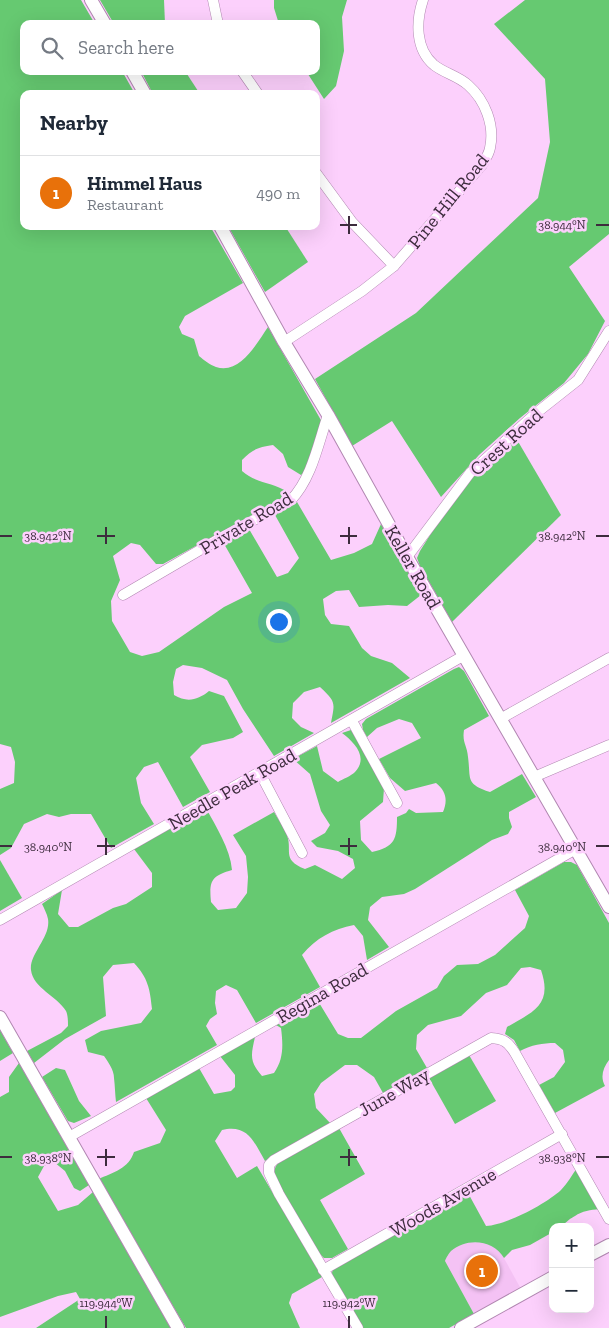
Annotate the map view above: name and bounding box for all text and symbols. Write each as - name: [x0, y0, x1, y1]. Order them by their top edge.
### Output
- search box: [20, 20, 320, 75]
- icon: search: [38, 34, 66, 62]
- text: Search here: [78, 36, 174, 59]
- text: Nearby: [40, 110, 108, 135]
- street label: Pine Hill Road: [403, 149, 494, 253]
- text: Himmel Haus: [87, 172, 202, 195]
- text: 1: [53, 184, 59, 203]
- text: 490 m: [256, 184, 300, 203]
- text: Restaurant: [87, 195, 163, 214]
- text: 38.944°N: [538, 218, 586, 232]
- street label: Crest Road: [465, 403, 547, 481]
- street label: Private Road: [196, 486, 297, 560]
- street label: Keller Road: [380, 521, 446, 613]
- text: 38.942°N: [24, 529, 72, 543]
- text: 38.942°N: [538, 529, 586, 543]
- your location: [266, 609, 292, 635]
- street label: Needle Peak Road: [164, 743, 301, 835]
- text: 38.940°N: [24, 840, 72, 854]
- text: 38.940°N: [538, 840, 586, 854]
- street label: Regina Road: [272, 957, 372, 1028]
- street label: June Way: [355, 1062, 434, 1121]
- text: 38.938°N: [24, 1151, 72, 1165]
- text: 38.938°N: [538, 1151, 586, 1165]
- street label: Woods Avenue: [386, 1162, 500, 1242]
- map controls: [549, 1223, 594, 1313]
- button: +: [549, 1223, 594, 1268]
- pin: 1: [466, 1252, 498, 1290]
- button: −: [549, 1268, 594, 1313]
- text: 119.944°W: [79, 1296, 133, 1310]
- text: 119.942°W: [322, 1296, 376, 1310]

